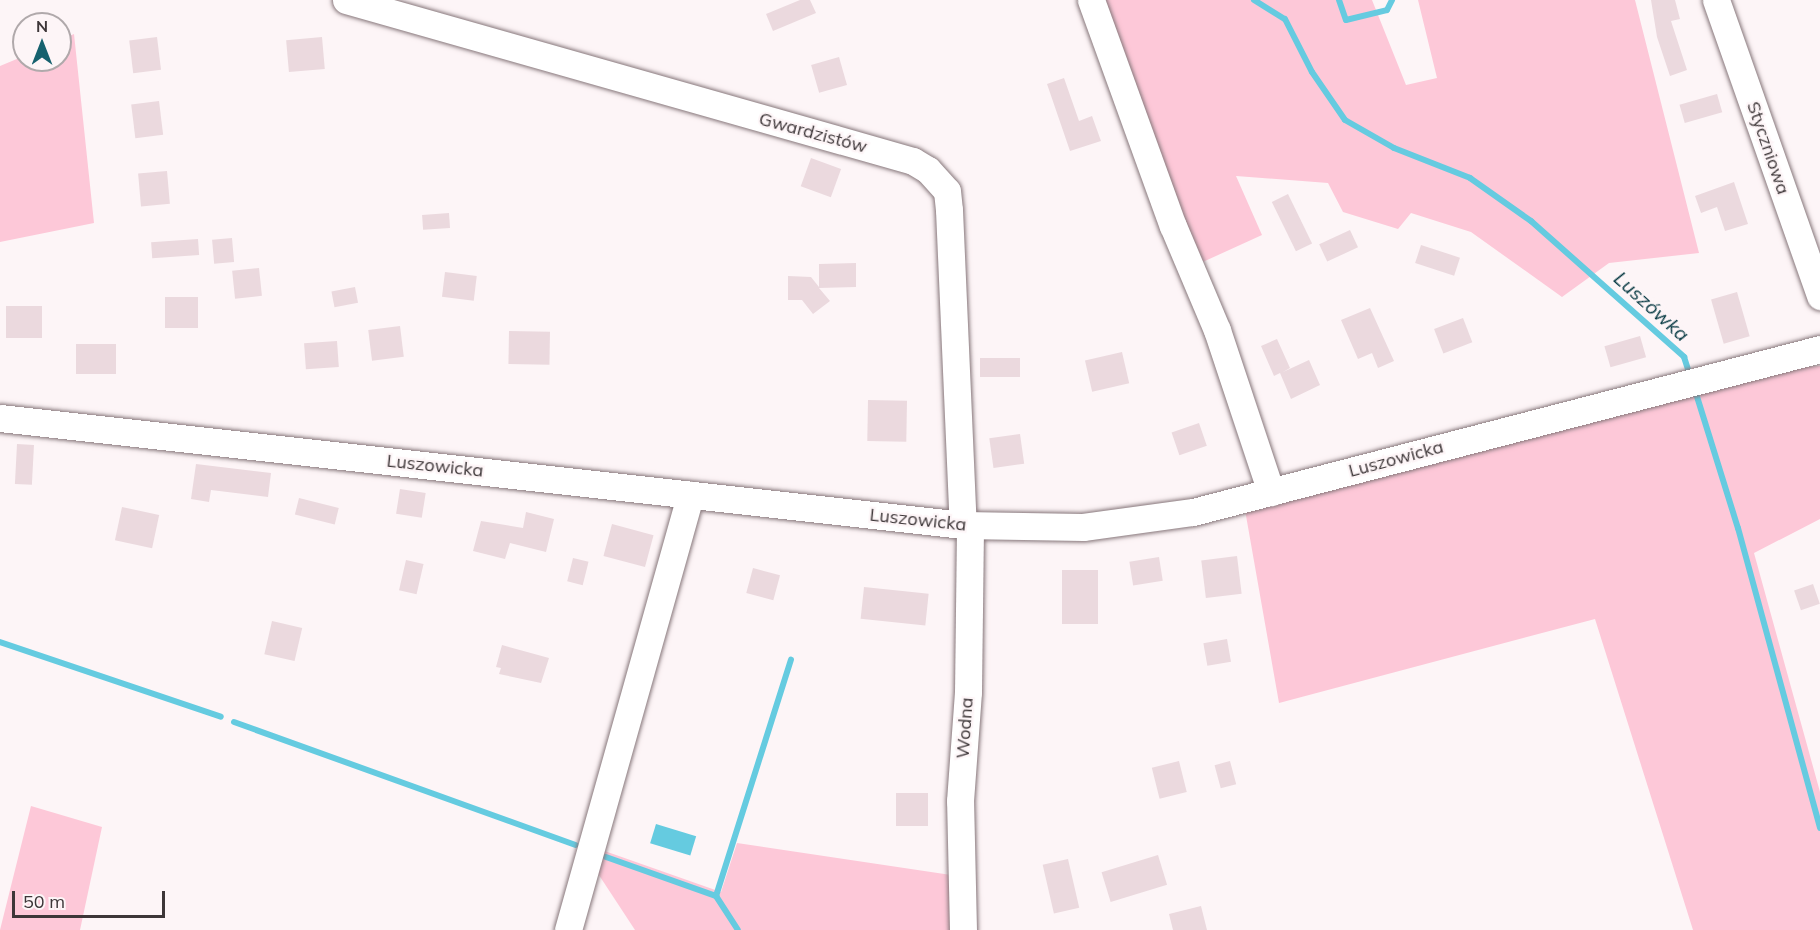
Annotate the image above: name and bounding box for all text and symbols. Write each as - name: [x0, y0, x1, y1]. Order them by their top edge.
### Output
- north arrow: [12, 12, 72, 72]
- text: N: [36, 16, 48, 36]
- street label: Styczniowa: [1742, 99, 1794, 197]
- street label: Gwardzistów: [757, 108, 869, 158]
- water label: Luszówka: [1609, 266, 1695, 346]
- street label: Luszowicka: [1346, 436, 1446, 482]
- street label: Luszowicka: [386, 450, 484, 482]
- street label: Luszowicka: [869, 504, 967, 536]
- street label: Wodna: [952, 697, 978, 759]
- scale bar: [15, 879, 168, 917]
- text: 50 m: [23, 890, 65, 913]

